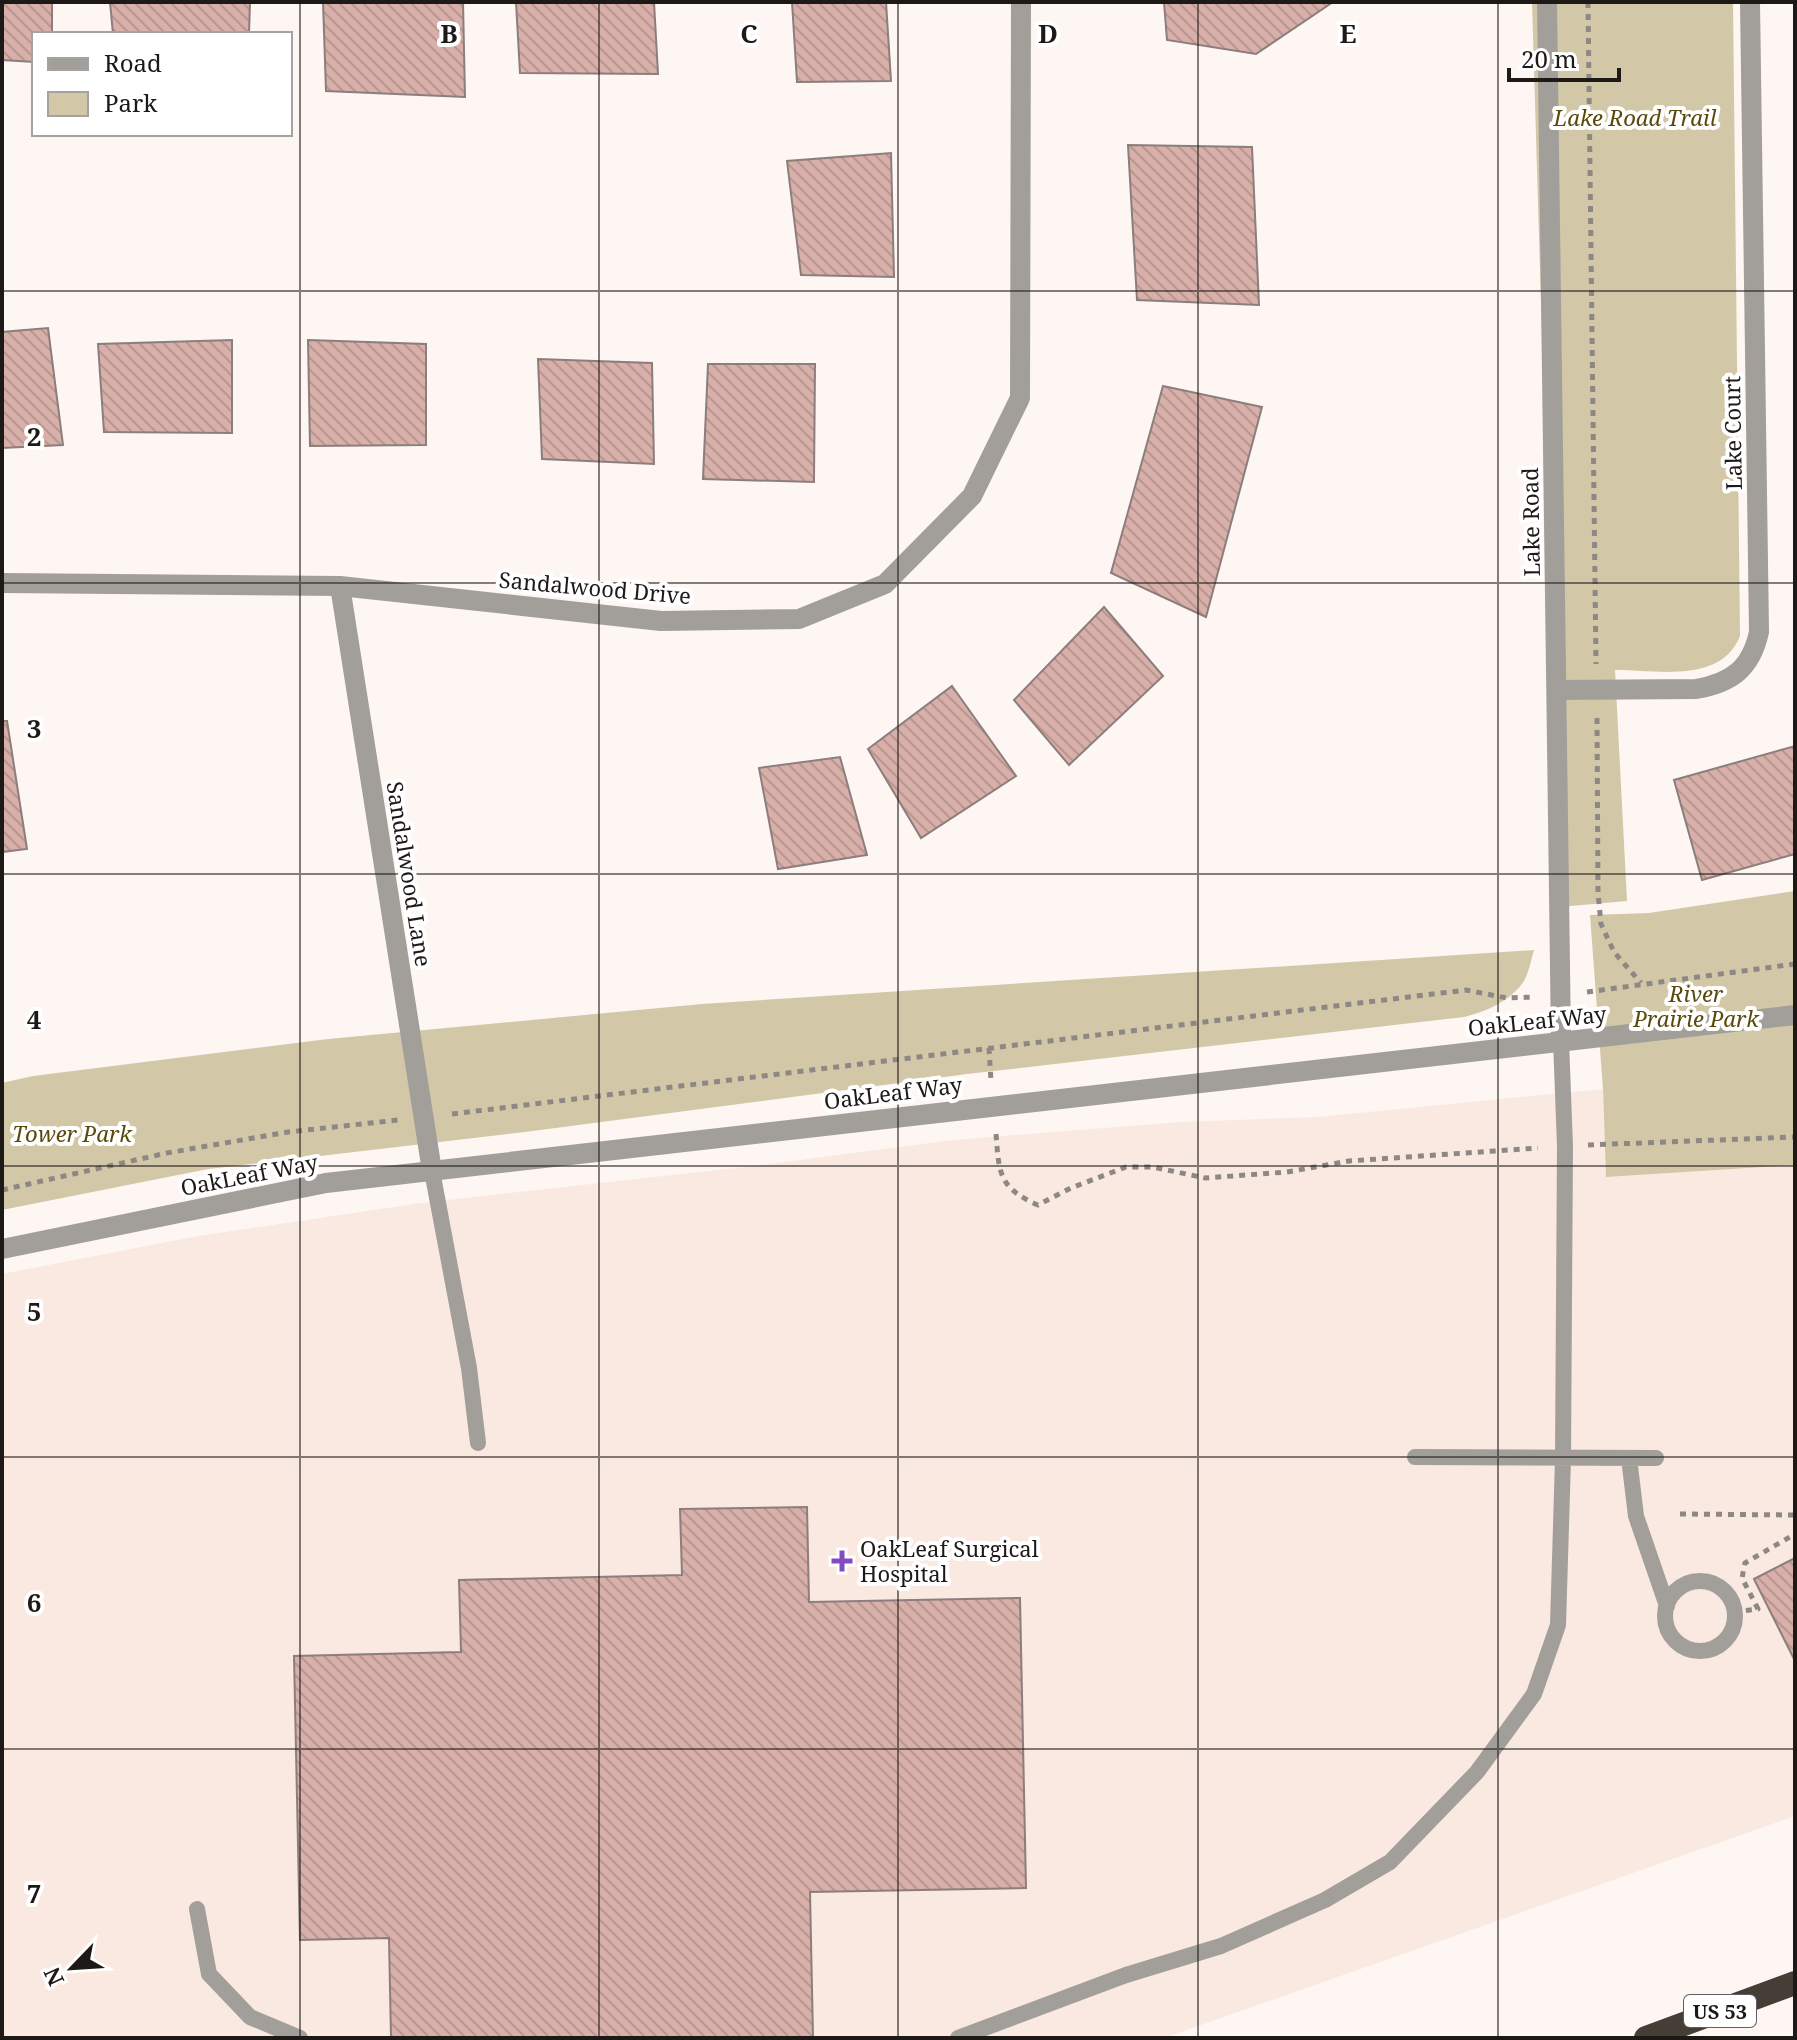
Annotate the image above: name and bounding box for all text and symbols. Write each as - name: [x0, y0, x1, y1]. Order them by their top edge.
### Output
- text: B: [440, 15, 458, 51]
- text: C: [740, 15, 758, 51]
- text: D: [1038, 15, 1058, 51]
- text: E: [1340, 15, 1357, 51]
- legend: [32, 32, 292, 136]
- scale bar: [1509, 32, 1619, 82]
- text: 20 m: [1521, 42, 1577, 75]
- text: Road: [104, 46, 162, 79]
- text: Park: [104, 86, 158, 119]
- park label: Lake Road Trail: [1553, 102, 1717, 132]
- street label: Lake Court: [1716, 375, 1748, 490]
- text: 2: [27, 418, 41, 454]
- street label: Lake Road: [1514, 467, 1546, 577]
- street label: Sandalwood Drive: [498, 564, 692, 610]
- text: 3: [27, 710, 41, 746]
- street label: Sandalwood Lane: [381, 779, 439, 969]
- park label: River Prairie Park: [1632, 978, 1760, 1033]
- street label: OakLeaf Way: [1466, 998, 1608, 1042]
- text: 4: [27, 1001, 42, 1037]
- street label: OakLeaf Way: [822, 1069, 964, 1115]
- park label: Tower Park: [12, 1118, 133, 1148]
- street label: OakLeaf Way: [178, 1146, 321, 1202]
- text: 5: [27, 1293, 41, 1329]
- place label: OakLeaf Surgical Hospital: [860, 1533, 1039, 1588]
- marker: OakLeaf Surgical Hospital: [831, 1550, 853, 1572]
- text: 6: [27, 1584, 41, 1620]
- text: 7: [27, 1875, 41, 1911]
- north arrow: [32, 1928, 112, 2008]
- text: N: [36, 1963, 70, 1991]
- road number: US 53: [1684, 1995, 1756, 2027]

